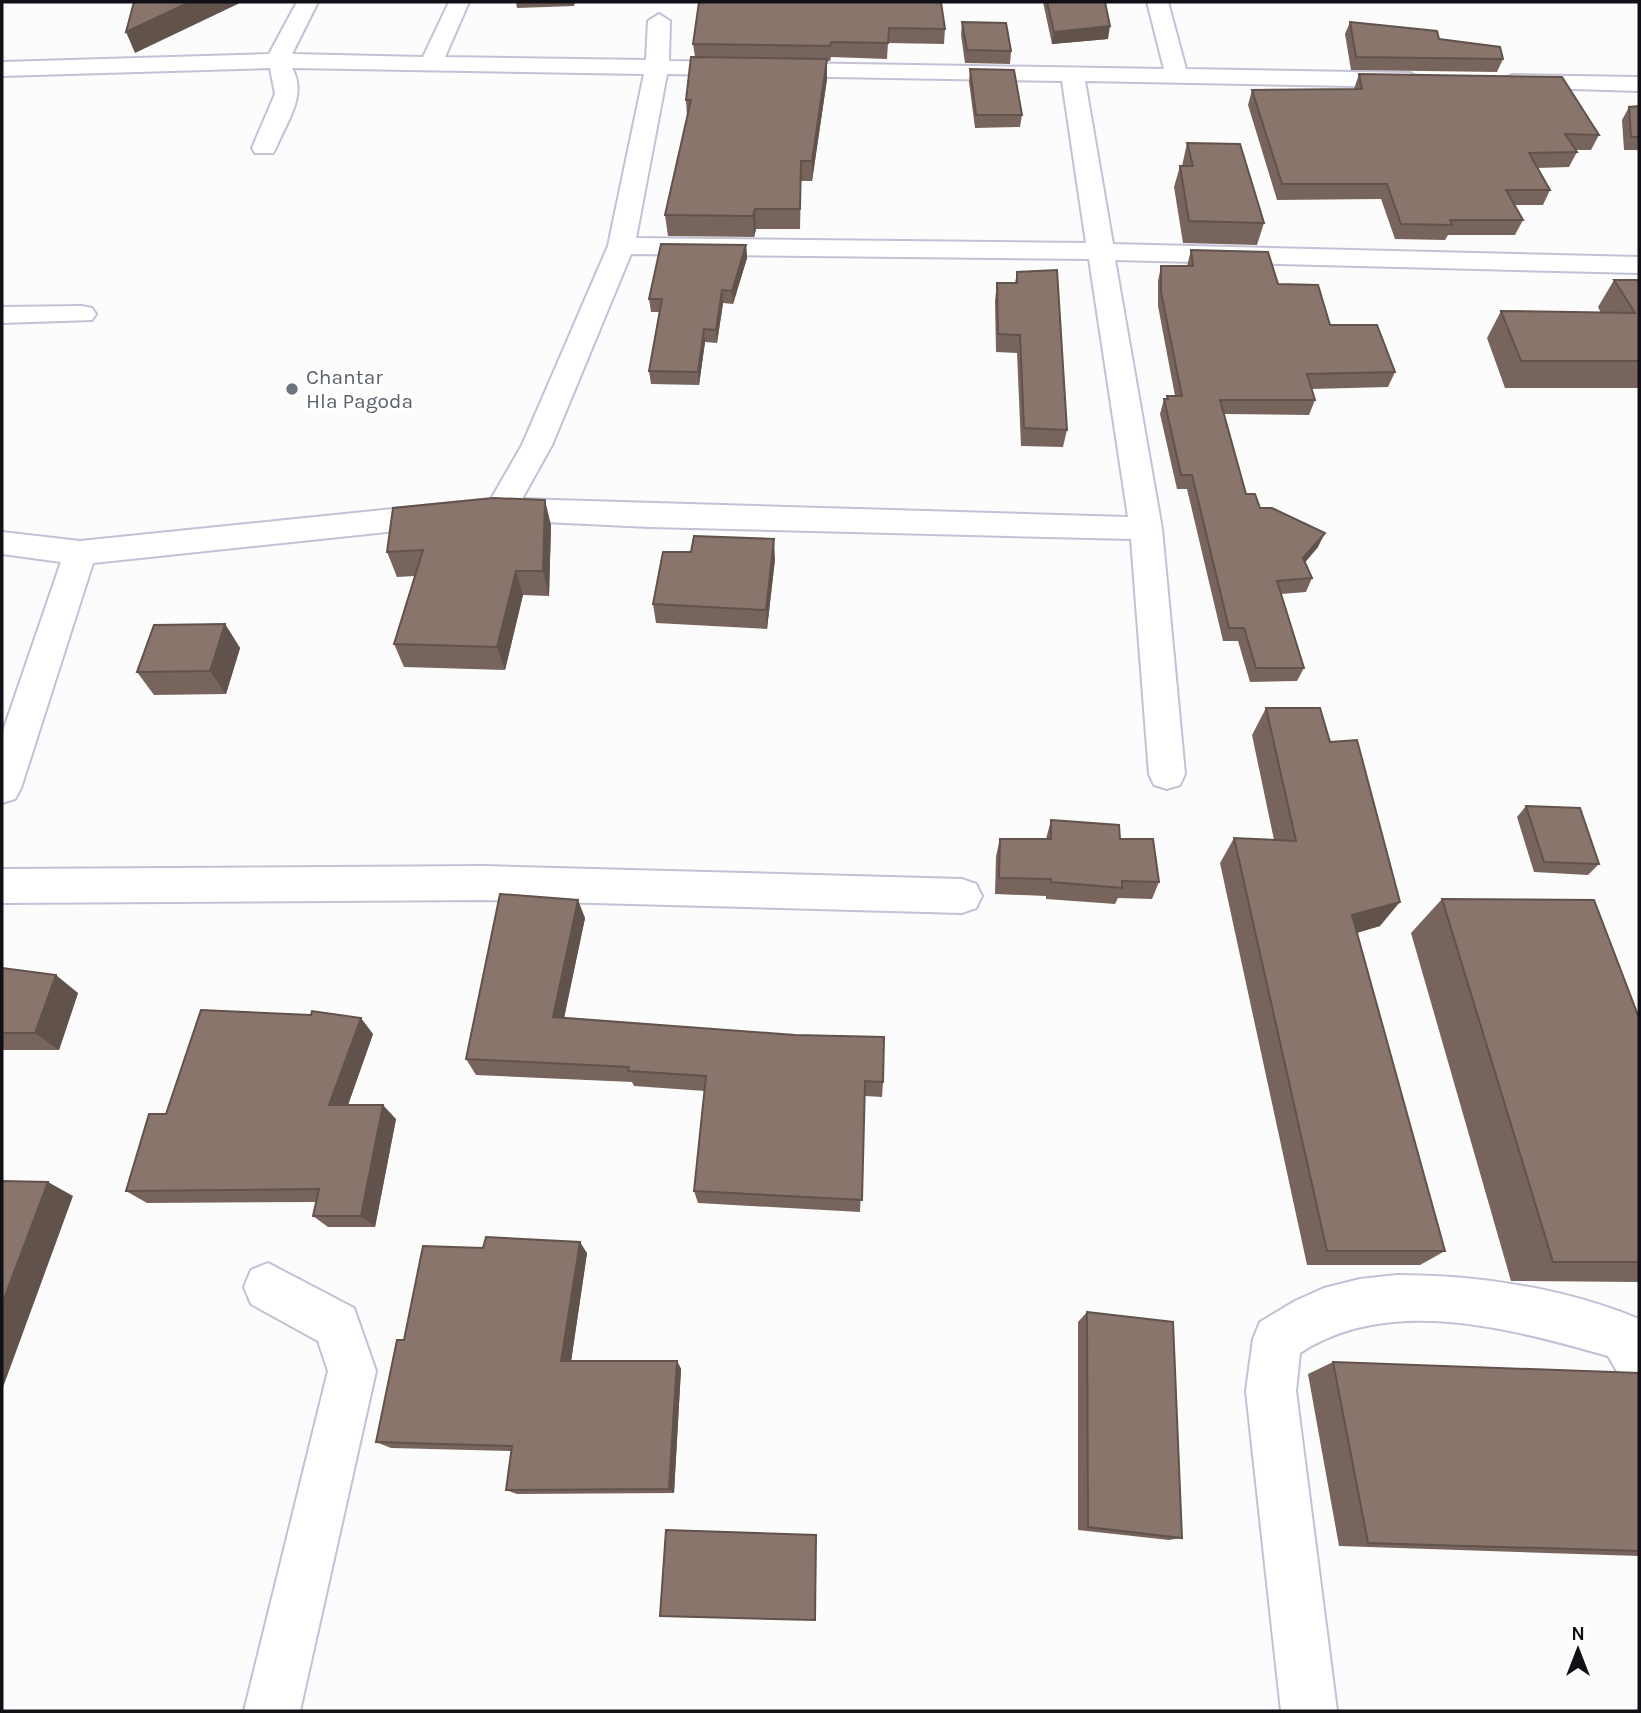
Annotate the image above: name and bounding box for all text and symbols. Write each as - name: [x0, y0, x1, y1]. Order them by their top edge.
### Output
- place label: Chantar Hla Pagoda: [306, 365, 413, 413]
- marker: Chantar Hla Pagoda: [284, 381, 300, 397]
- north arrow: [1543, 1615, 1613, 1685]
- text: N: [1571, 1623, 1585, 1645]

